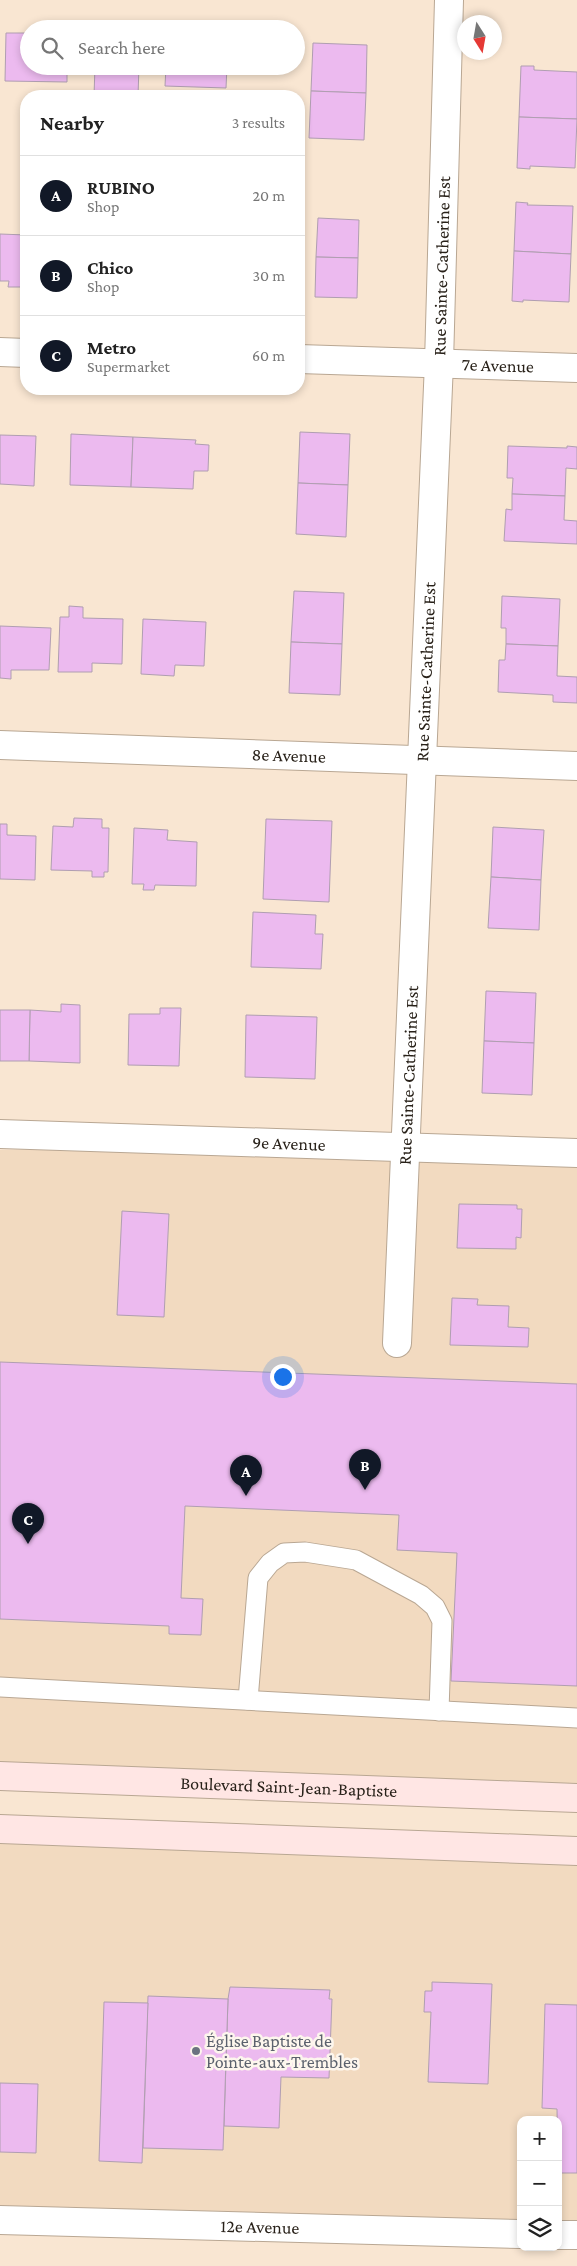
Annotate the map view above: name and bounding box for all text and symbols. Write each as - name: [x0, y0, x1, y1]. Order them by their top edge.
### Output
- north arrow: [457, 15, 502, 60]
- search box: [20, 20, 305, 75]
- icon: search: [38, 34, 66, 62]
- text: Search here: [78, 37, 165, 58]
- text: Nearby: [40, 111, 104, 135]
- text: 3 results: [232, 114, 285, 131]
- street label: Rue Sainte-Catherine Est: [429, 175, 454, 356]
- text: RUBINO: [87, 177, 155, 198]
- text: A: [51, 187, 61, 204]
- text: 20 m: [252, 187, 285, 204]
- text: Shop: [87, 198, 119, 215]
- text: Chico: [87, 257, 133, 278]
- text: B: [51, 267, 61, 284]
- text: 30 m: [253, 267, 285, 284]
- text: Shop: [87, 278, 119, 295]
- text: Metro: [87, 337, 136, 358]
- text: C: [51, 347, 61, 364]
- text: 60 m: [252, 347, 285, 364]
- street label: 7e Avenue: [461, 354, 534, 377]
- text: Supermarket: [87, 358, 170, 375]
- street label: Rue Sainte-Catherine Est: [412, 580, 440, 762]
- street label: 8e Avenue: [251, 744, 326, 767]
- street label: Rue Sainte-Catherine Est: [395, 984, 422, 1165]
- street label: 9e Avenue: [252, 1132, 326, 1155]
- your location: [270, 1364, 296, 1390]
- pin: B: [349, 1449, 381, 1490]
- pin: A: [230, 1455, 262, 1496]
- pin: C: [12, 1503, 44, 1544]
- street label: Boulevard Saint-Jean-Baptiste: [180, 1773, 398, 1801]
- place label: Église Baptiste de Pointe-aux-Trembles: [206, 2031, 358, 2072]
- marker: Église Baptiste de Pointe-aux-Trembles: [190, 2045, 202, 2057]
- map controls: [517, 2116, 562, 2251]
- button: +: [517, 2116, 562, 2161]
- button: −: [517, 2161, 562, 2206]
- button: layers: [517, 2206, 562, 2251]
- street label: 12e Avenue: [220, 2216, 300, 2238]

